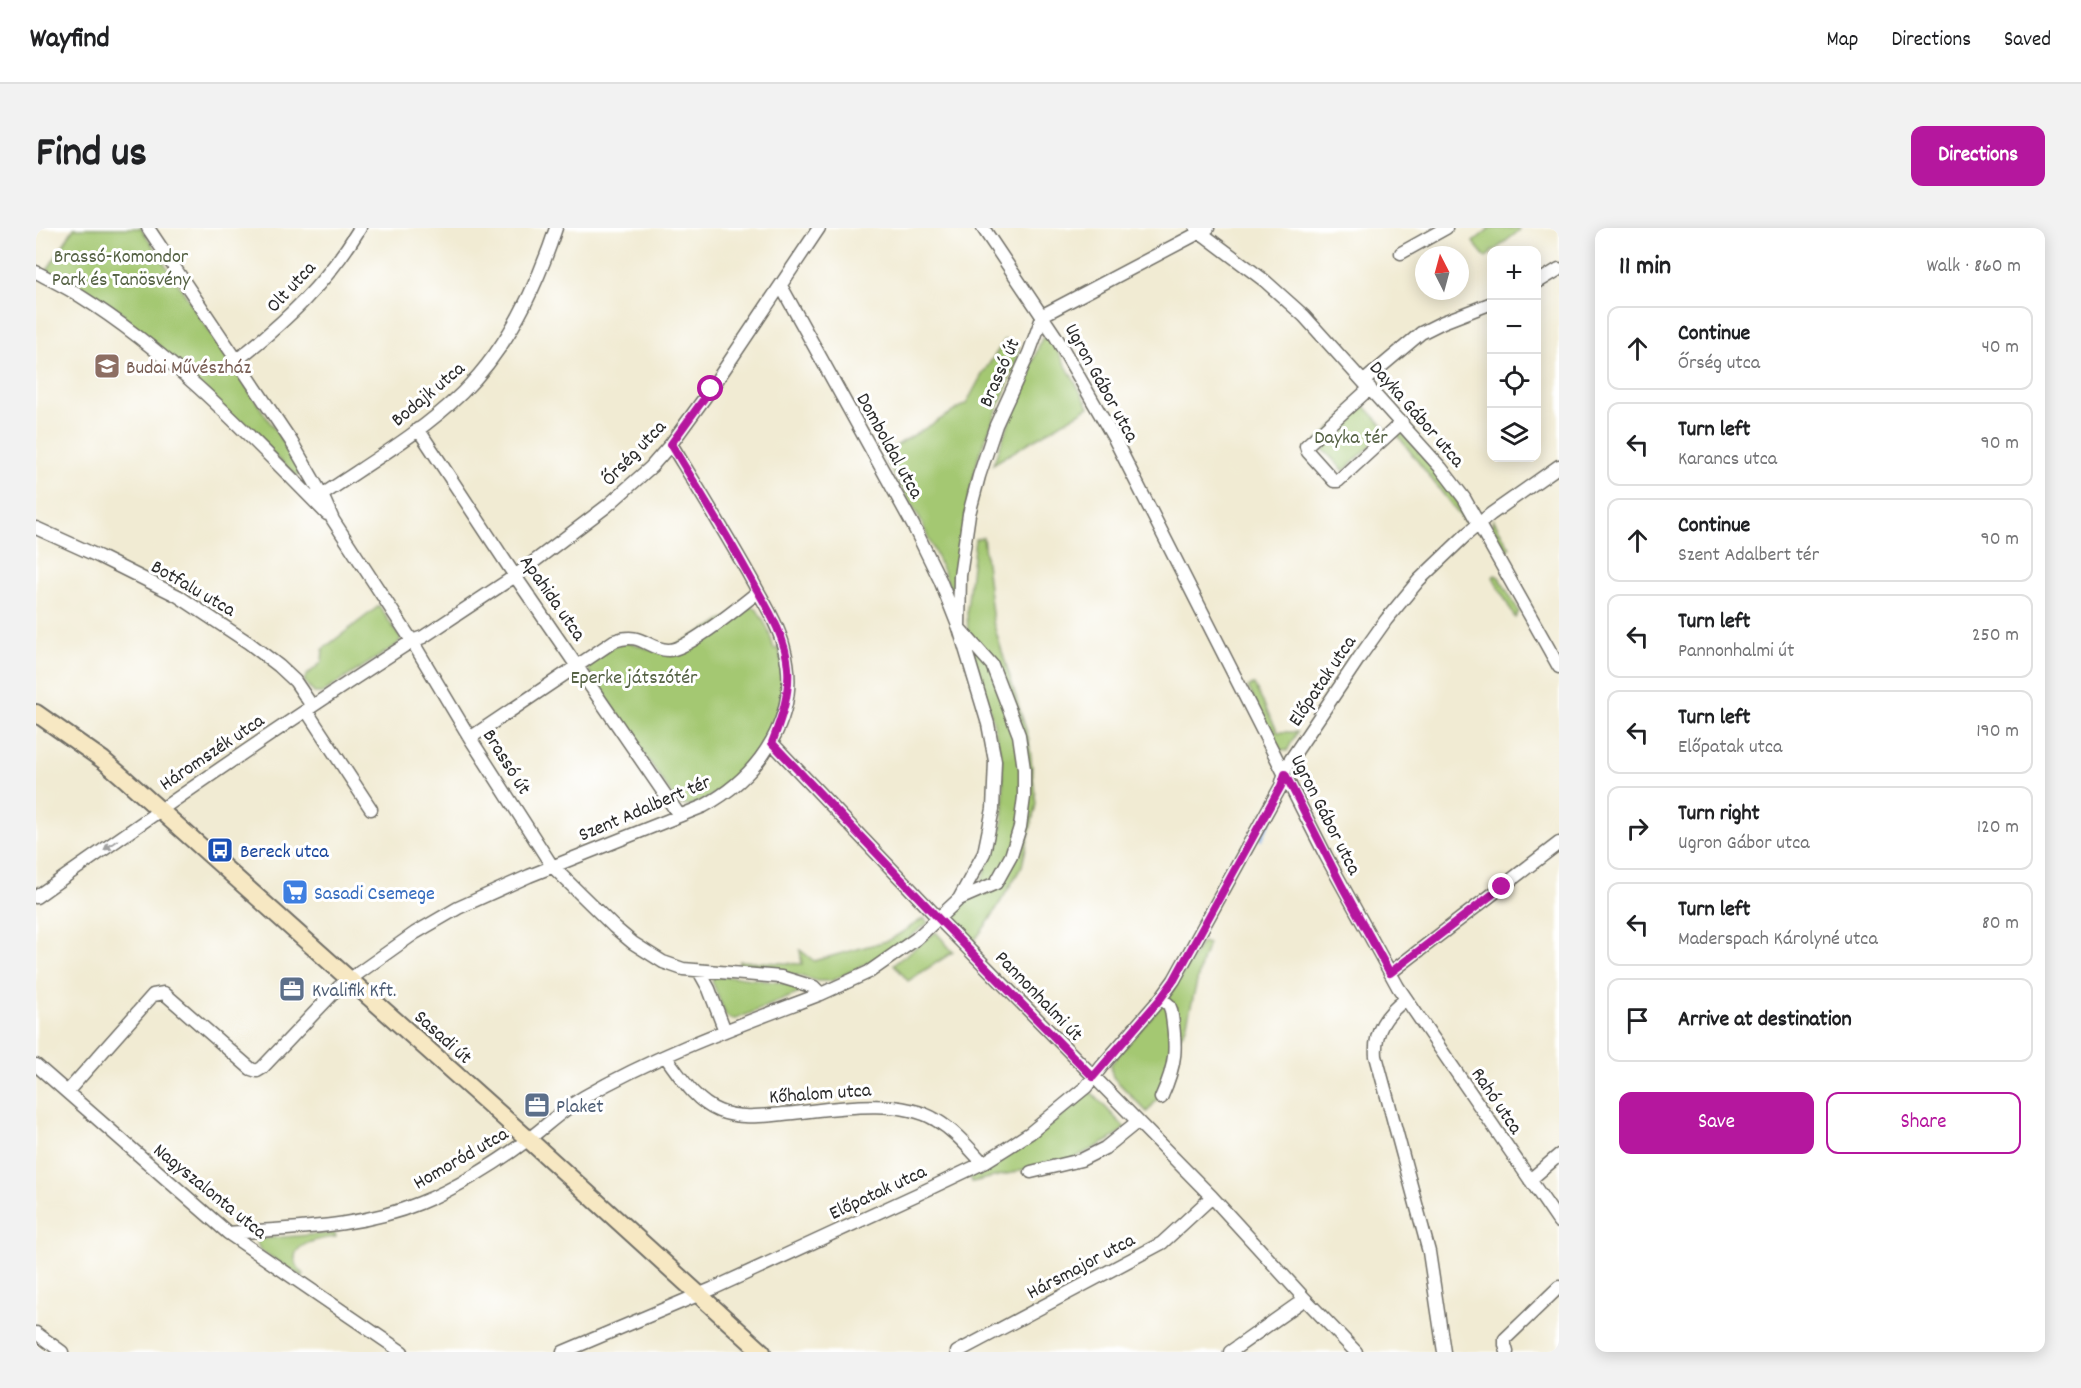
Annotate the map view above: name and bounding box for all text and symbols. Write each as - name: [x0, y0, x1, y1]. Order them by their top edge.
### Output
- text: Wayfind: [30, 21, 110, 61]
- text: Map: [1827, 26, 1858, 56]
- text: Directions: [1891, 26, 1971, 56]
- text: Saved: [2004, 26, 2051, 56]
- text: Find us: [36, 126, 147, 186]
- button: Directions: [1911, 126, 2045, 186]
- park label: Brassó-Komondor Park és Tanösvény: [52, 244, 191, 295]
- north arrow: [1415, 246, 1469, 300]
- map controls: [1487, 246, 1541, 462]
- button: +: [1487, 246, 1541, 300]
- text: 11 min: [1619, 249, 1671, 286]
- text: Walk · 860 m: [1926, 253, 2021, 281]
- street label: Olt utca: [261, 256, 324, 320]
- button: −: [1487, 300, 1541, 354]
- street label: Ugron Gábor utca: [1056, 319, 1145, 448]
- text: Continue: [1678, 319, 1750, 350]
- icon: ahead: [1621, 332, 1654, 365]
- street label: Brassó út: [973, 334, 1028, 412]
- text: 40 m: [1981, 334, 2019, 362]
- text: Őrség utca: [1678, 350, 1760, 378]
- school or university icon: Budai Művészház: [92, 351, 122, 381]
- button: locate: [1487, 354, 1541, 408]
- place label: Budai Művészház: [126, 355, 252, 383]
- street label: Bodajk utca: [386, 356, 472, 434]
- street label: Dayka Gábor utca: [1362, 356, 1470, 475]
- route start: [697, 375, 723, 401]
- street label: Domboldal utca: [848, 389, 929, 505]
- button: layers: [1487, 408, 1541, 462]
- street label: Őrség utca: [597, 414, 674, 493]
- text: Turn left: [1678, 415, 1750, 446]
- park label: Dayka tér: [1314, 425, 1388, 453]
- icon: left: [1621, 428, 1654, 461]
- text: 90 m: [1981, 430, 2019, 458]
- text: Karancs utca: [1678, 446, 1777, 474]
- text: Continue: [1678, 511, 1750, 542]
- icon: ahead: [1621, 524, 1654, 557]
- text: 90 m: [1981, 526, 2019, 554]
- text: Szent Adalbert tér: [1678, 542, 1819, 570]
- street label: Apahida utca: [512, 550, 592, 648]
- street label: Botfalu utca: [145, 554, 241, 625]
- text: Turn left: [1678, 607, 1750, 638]
- icon: left: [1621, 620, 1654, 653]
- text: 250 m: [1972, 622, 2019, 650]
- street label: Előpatak utca: [1283, 630, 1365, 733]
- text: Pannonhalmi út: [1678, 638, 1794, 666]
- park label: Eperke játszótér: [570, 665, 698, 693]
- text: Turn left: [1678, 703, 1750, 734]
- street label: Háromszék utca: [155, 708, 271, 799]
- icon: left: [1621, 716, 1654, 749]
- text: 190 m: [1976, 718, 2019, 746]
- street label: Brassó út: [474, 724, 537, 801]
- text: Előpatak utca: [1678, 734, 1782, 762]
- street label: Ugron Gábor utca: [1282, 750, 1367, 881]
- street label: Szent Adalbert tér: [575, 769, 716, 850]
- text: Turn right: [1678, 799, 1760, 830]
- icon: right: [1621, 812, 1654, 845]
- text: 120 m: [1977, 814, 2019, 842]
- text: Ugron Gábor utca: [1678, 830, 1810, 858]
- bus stop icon: Bereck utca: [205, 835, 235, 865]
- one-way arrow: [103, 838, 119, 850]
- place label: Bereck utca: [240, 839, 329, 867]
- route end: [1488, 873, 1514, 899]
- supermarket icon: Sasadi Csemege: [280, 877, 310, 907]
- place label: Sasadi Csemege: [314, 881, 435, 909]
- text: Turn left: [1678, 895, 1750, 926]
- icon: left: [1621, 908, 1654, 941]
- text: 80 m: [1982, 910, 2019, 938]
- text: Maderspach Károlyné utca: [1678, 926, 1878, 954]
- street label: Pannonhalmi út: [987, 946, 1088, 1049]
- office icon: Kvalifik Kft.: [277, 974, 307, 1004]
- place label: Kvalifik Kft.: [312, 978, 396, 1006]
- icon: arrive: [1621, 1004, 1654, 1037]
- street label: Sasadi út: [407, 1005, 477, 1072]
- text: Arrive at destination: [1678, 1005, 1852, 1036]
- street label: Rahó utca: [1463, 1063, 1528, 1141]
- street label: Kőhalom utca: [768, 1077, 873, 1113]
- office icon: Plaket: [522, 1090, 552, 1120]
- button: Save: [1619, 1092, 1814, 1154]
- button: Share: [1826, 1092, 2021, 1154]
- place label: Plaket: [556, 1094, 604, 1122]
- street label: Homoród utca: [409, 1121, 515, 1198]
- street label: Nagyszalonta utca: [146, 1138, 272, 1247]
- street label: Előpatak utca: [825, 1159, 932, 1228]
- street label: Hársmajor utca: [1022, 1227, 1141, 1308]

